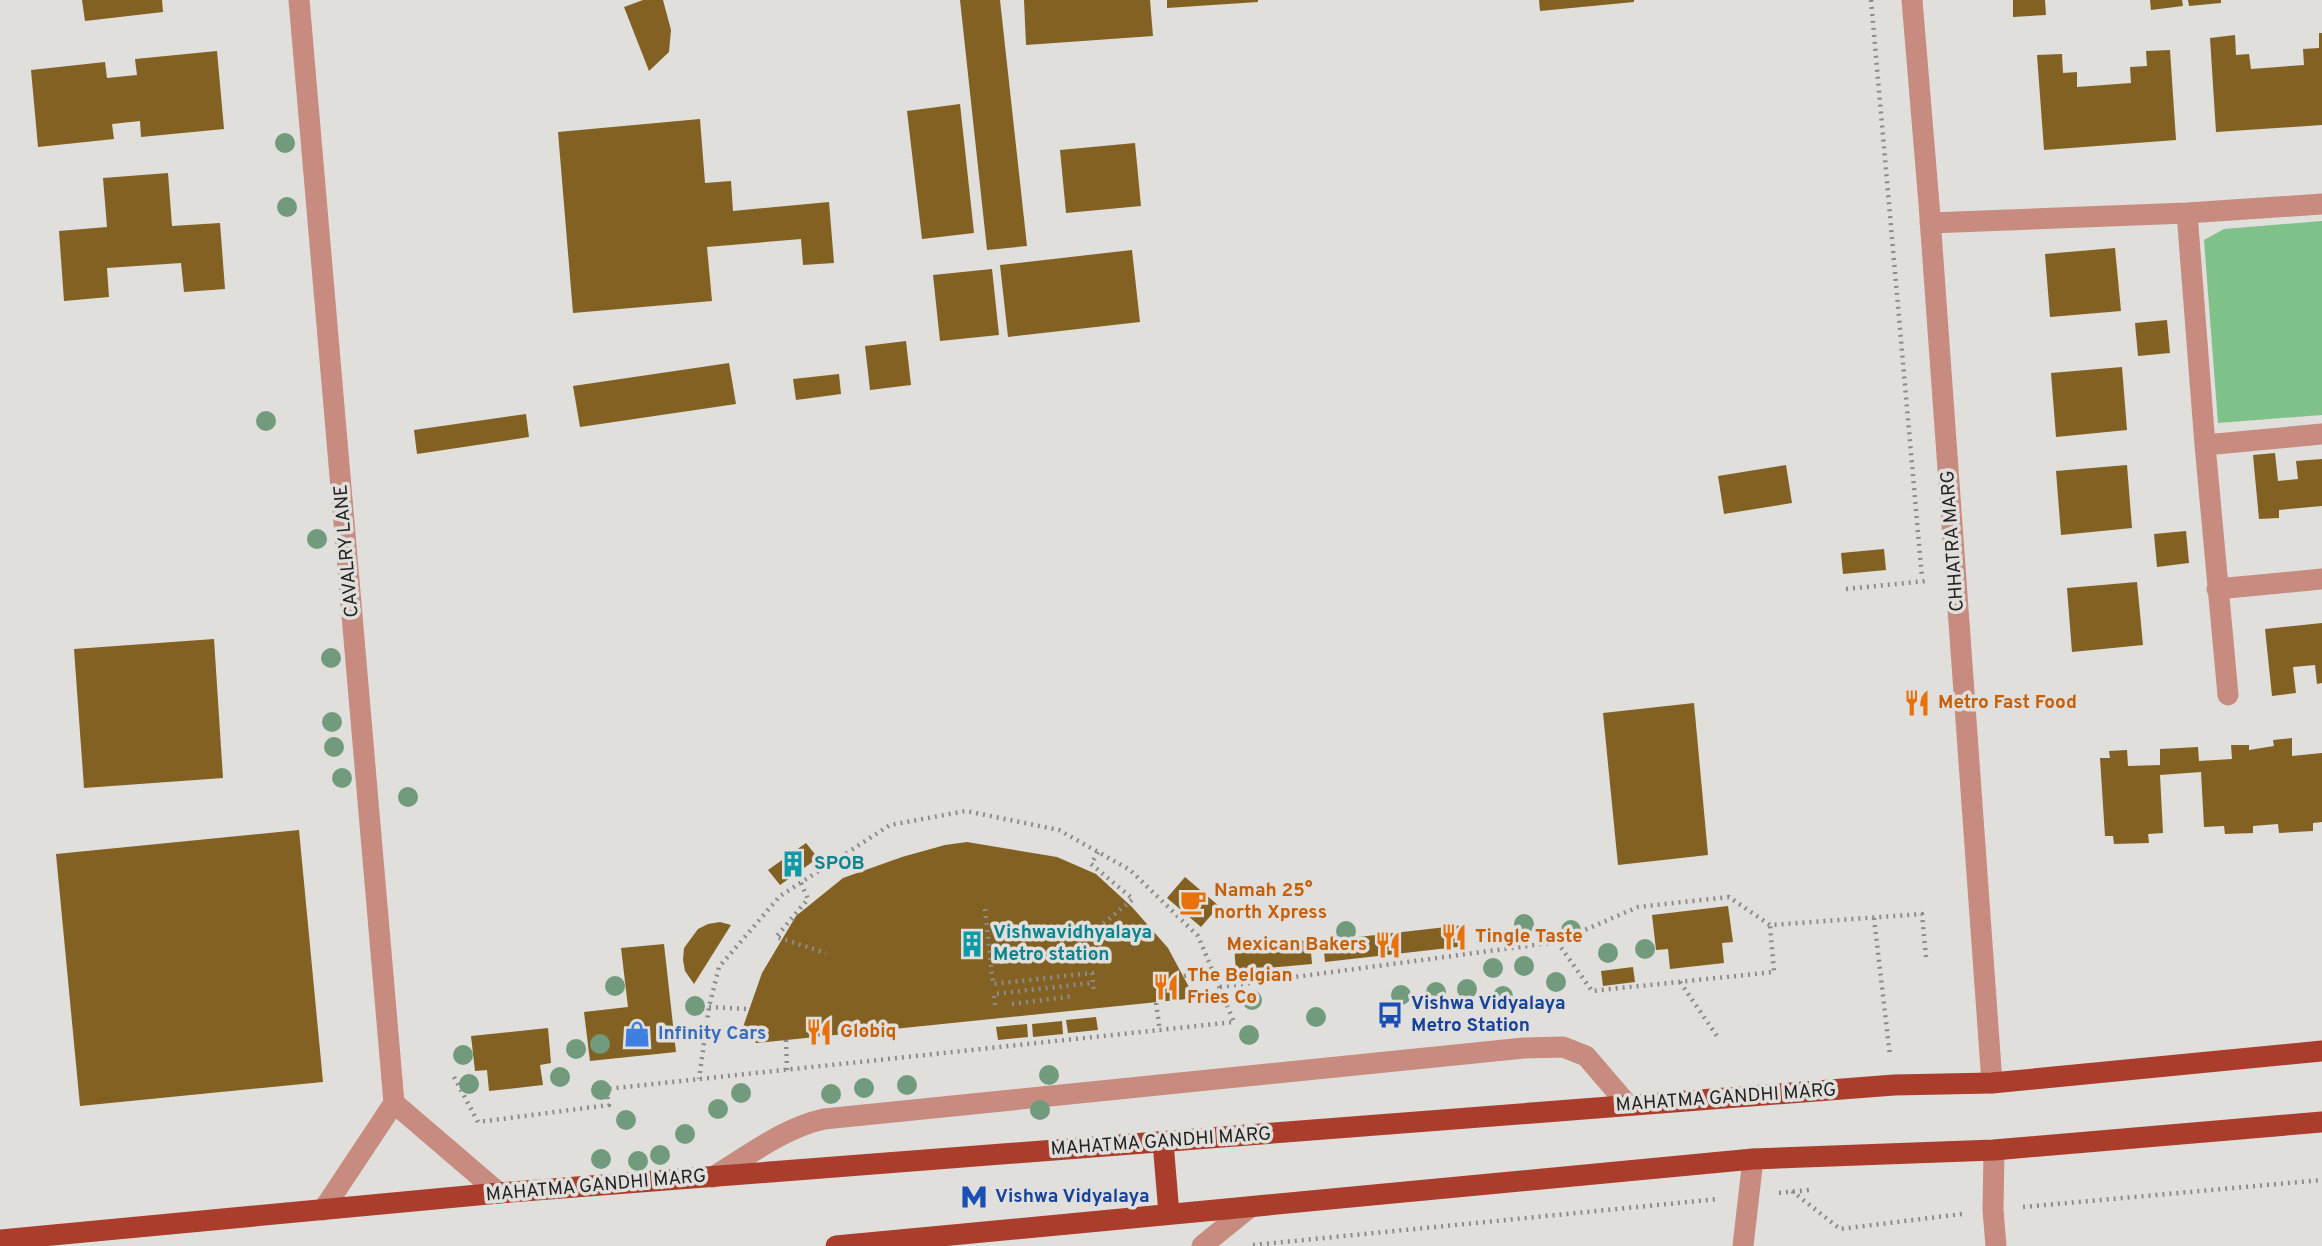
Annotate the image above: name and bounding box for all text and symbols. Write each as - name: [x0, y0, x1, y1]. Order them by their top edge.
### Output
- street label: CHHATRA MARG: [1936, 469, 1970, 613]
- street label: CAVALRY LANE: [329, 484, 365, 618]
- restaurant icon: Metro Fast Food: [1902, 688, 1932, 718]
- place label: Metro Fast Food: [1938, 691, 2077, 715]
- building icon: SPOB: [778, 849, 808, 879]
- place label: SPOB: [814, 852, 865, 876]
- place label: Namah 25° north Xpress: [1214, 879, 1327, 925]
- cafe icon: Namah 25° north Xpress: [1178, 887, 1208, 917]
- place label: Vishwavidhyalaya Metro station: [993, 921, 1152, 967]
- restaurant icon: Tingle Taste: [1439, 922, 1469, 952]
- place label: Tingle Taste: [1475, 925, 1583, 949]
- building icon: Vishwavidhyalaya Metro station: [957, 929, 987, 959]
- restaurant icon: Mexican Bakers: [1373, 930, 1403, 960]
- place label: Mexican Bakers: [1227, 933, 1367, 957]
- place label: The Belgian Fries Co: [1187, 964, 1293, 1010]
- restaurant icon: The Belgian Fries Co: [1151, 972, 1181, 1002]
- place label: Vishwa Vidyalaya Metro Station: [1411, 992, 1566, 1038]
- bus stop icon: Vishwa Vidyalaya Metro Station: [1375, 1000, 1405, 1030]
- restaurant icon: Globiq: [804, 1017, 834, 1047]
- shop icon: Infinity Cars: [622, 1019, 652, 1049]
- place label: Globiq: [840, 1020, 897, 1044]
- place label: Infinity Cars: [658, 1022, 766, 1046]
- street label: MAHATMA GANDHI MARG: [1615, 1078, 1837, 1118]
- street label: MAHATMA GANDHI MARG: [1050, 1122, 1272, 1162]
- street label: MAHATMA GANDHI MARG: [485, 1164, 707, 1208]
- metro station icon: Vishwa Vidyalaya: [959, 1182, 989, 1212]
- place label: Vishwa Vidyalaya: [995, 1185, 1150, 1209]

